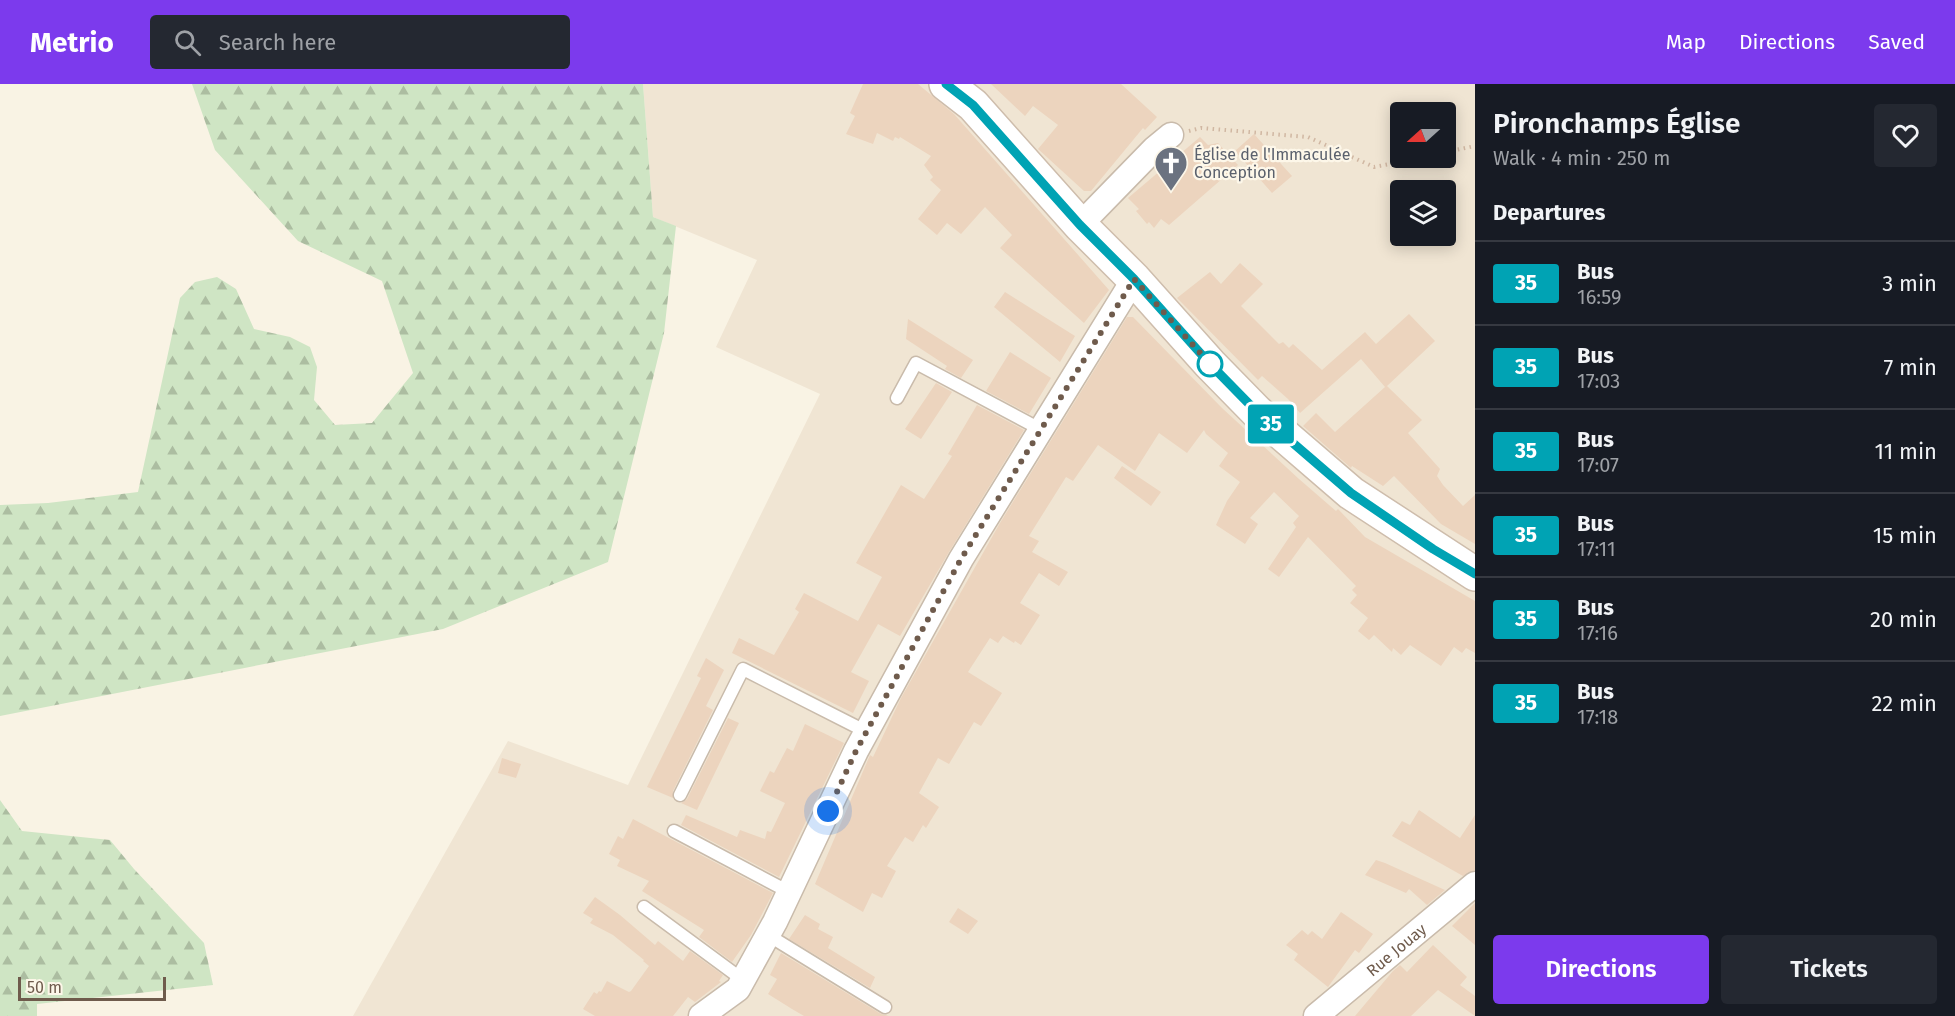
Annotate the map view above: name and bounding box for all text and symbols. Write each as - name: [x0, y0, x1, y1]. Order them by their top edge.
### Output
- search box: [150, 15, 570, 69]
- text: Metrio: [30, 26, 114, 59]
- icon: search: [171, 26, 204, 59]
- text: Search here: [219, 29, 336, 56]
- text: Map: [1666, 29, 1706, 55]
- text: Directions: [1739, 29, 1835, 55]
- text: Saved: [1868, 29, 1925, 55]
- north arrow: [1390, 102, 1456, 168]
- map controls: [1390, 102, 1456, 246]
- button: heart: [1874, 104, 1937, 167]
- text: Pironchamps Église: [1493, 107, 1740, 140]
- place label: Église de l'Immaculée Conception: [1194, 144, 1350, 182]
- church icon: Église de l'Immaculée Conception: [1153, 145, 1189, 192]
- text: Walk · 4 min · 250 m: [1493, 146, 1670, 170]
- button: layers: [1390, 180, 1456, 246]
- text: Departures: [1493, 199, 1605, 226]
- text: Bus: [1577, 258, 1614, 285]
- text: 35: [1515, 270, 1537, 296]
- text: 3 min: [1882, 270, 1937, 297]
- text: 16:59: [1577, 285, 1621, 309]
- text: Bus: [1577, 342, 1614, 369]
- unlabelled marker: [1197, 351, 1223, 377]
- text: 35: [1515, 354, 1537, 380]
- text: 7 min: [1883, 354, 1937, 381]
- text: 17:03: [1577, 369, 1620, 393]
- line badge: 35: [1244, 404, 1298, 444]
- text: 35: [1260, 411, 1282, 437]
- text: Bus: [1577, 426, 1614, 453]
- text: 35: [1515, 438, 1537, 464]
- text: 11 min: [1874, 438, 1937, 465]
- text: 17:07: [1577, 453, 1619, 477]
- text: Bus: [1577, 510, 1614, 537]
- text: 35: [1515, 522, 1537, 548]
- text: 15 min: [1873, 522, 1937, 549]
- text: 17:11: [1577, 537, 1616, 561]
- text: Bus: [1577, 594, 1614, 621]
- text: 35: [1515, 606, 1537, 632]
- text: 20 min: [1870, 606, 1937, 633]
- text: 17:16: [1577, 621, 1618, 645]
- text: Bus: [1577, 678, 1614, 705]
- text: 35: [1515, 690, 1537, 716]
- text: 22 min: [1871, 690, 1937, 717]
- text: 17:18: [1577, 705, 1618, 729]
- your location: [813, 796, 843, 826]
- street label: Rue Jouay: [1362, 919, 1430, 980]
- button: Directions: [1493, 935, 1709, 1004]
- button: Tickets: [1721, 935, 1937, 1004]
- scale bar: [18, 974, 166, 1002]
- text: 50 m: [27, 978, 62, 997]

